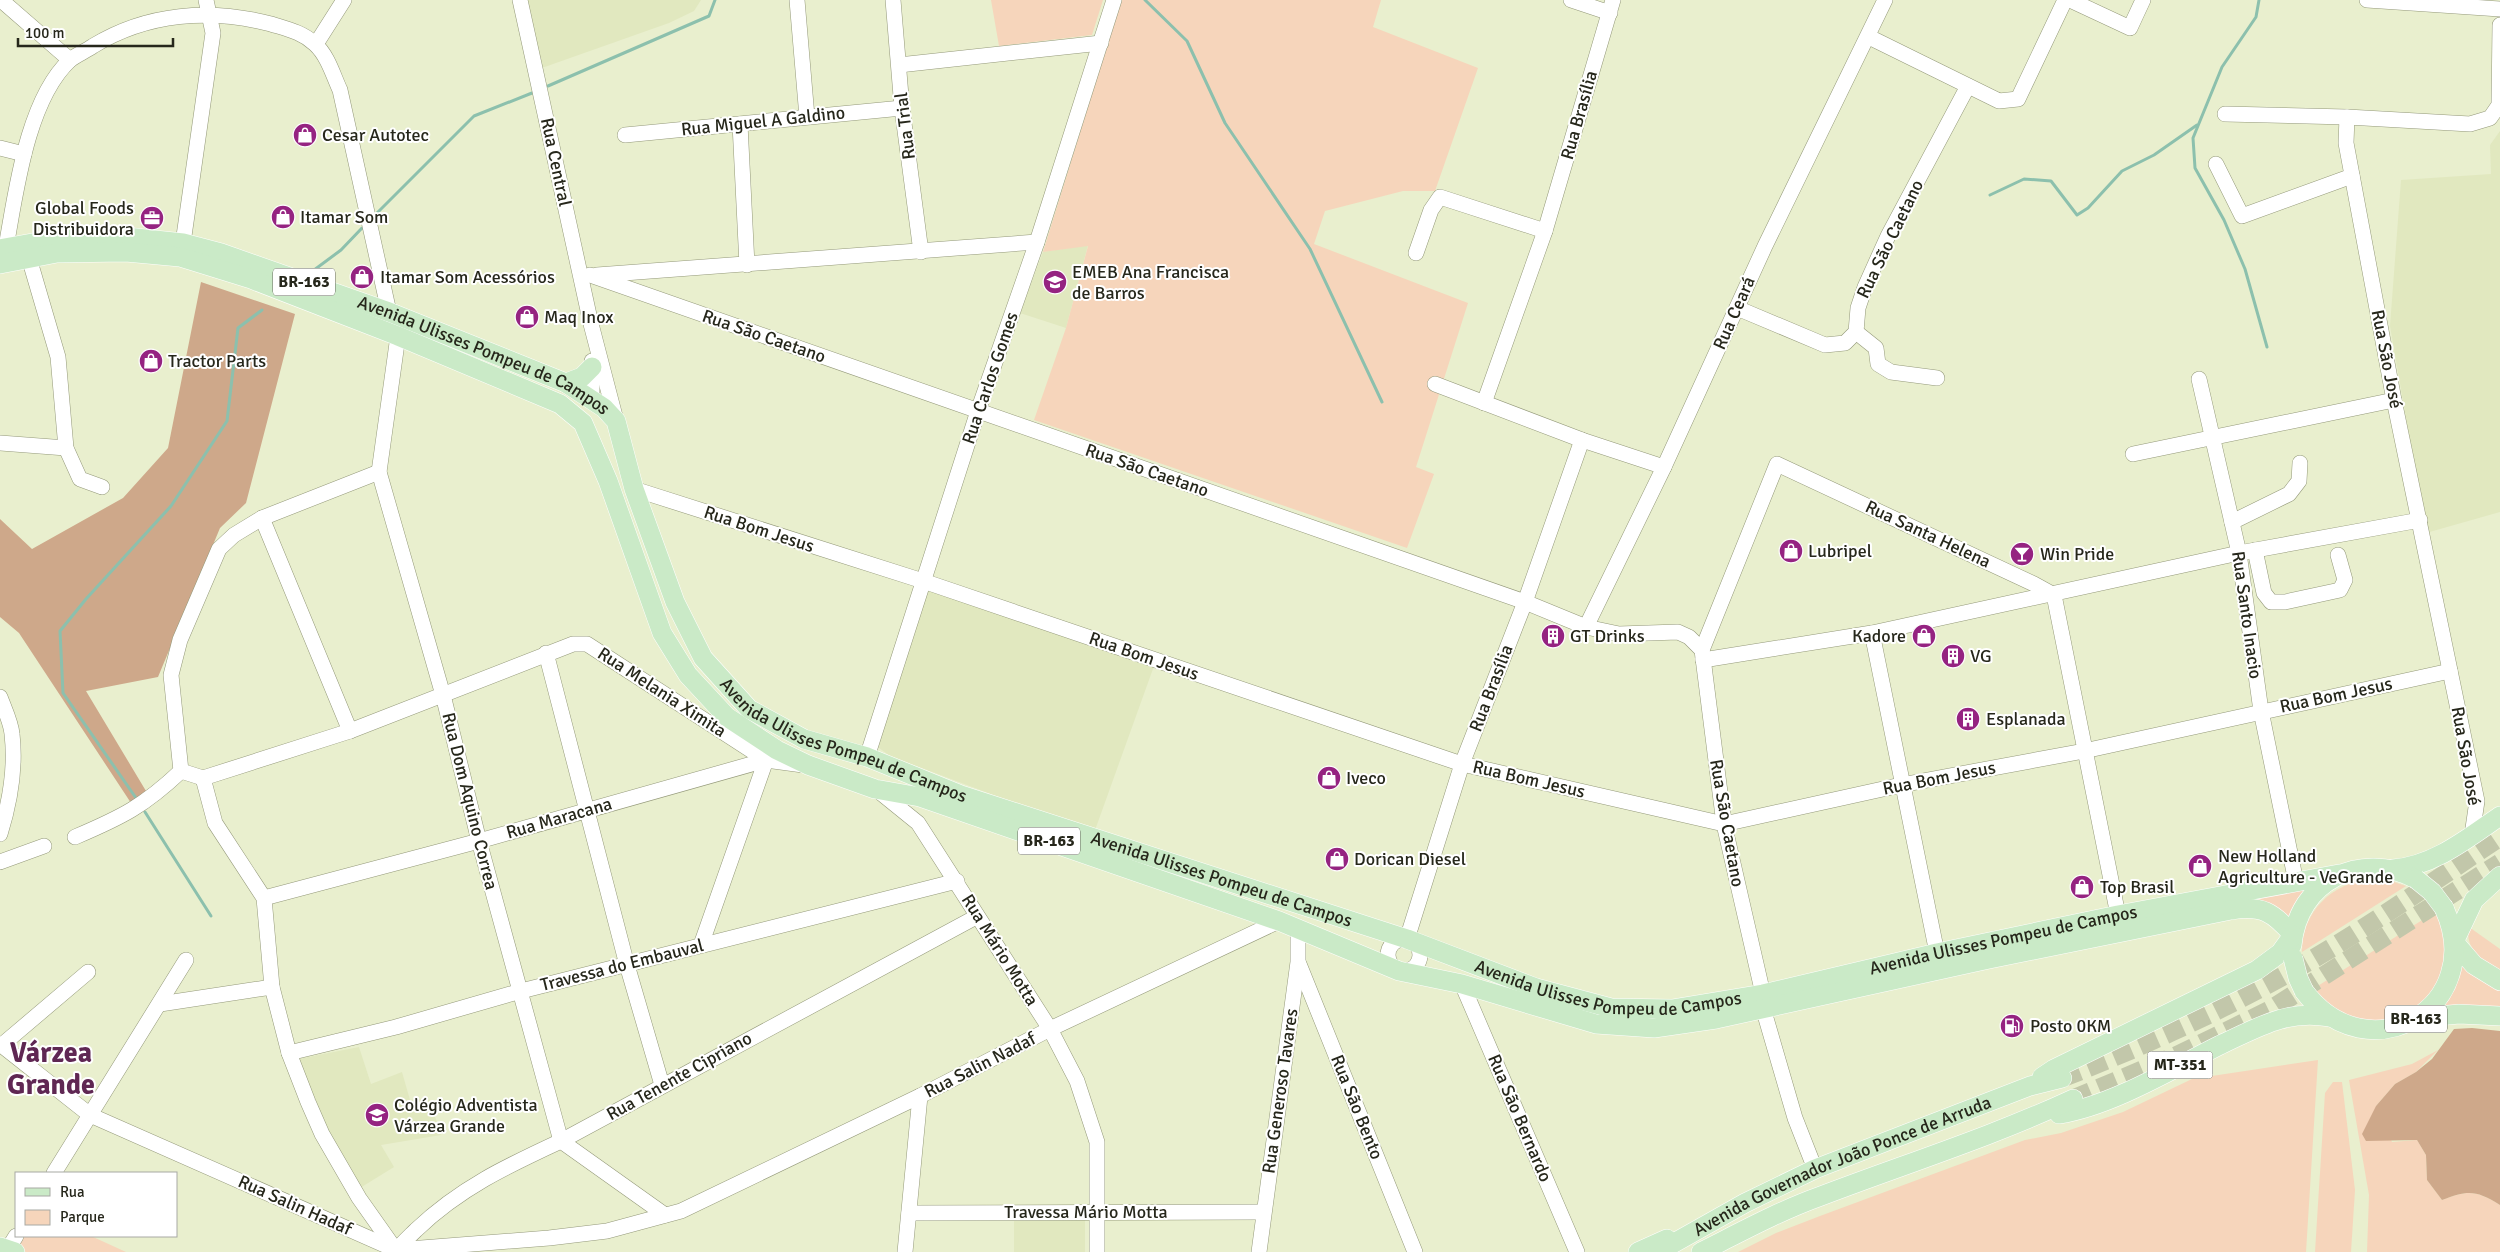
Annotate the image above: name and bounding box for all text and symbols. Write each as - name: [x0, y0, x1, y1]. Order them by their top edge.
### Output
- scale bar: [18, 15, 172, 47]
- text: 100 m: [25, 24, 65, 42]
- street label: Rua Brasília: [1556, 68, 1602, 162]
- street label: Rua Trial: [890, 91, 920, 161]
- street label: Rua Miguel A Galdino: [680, 101, 846, 141]
- street label: Rua Central: [536, 116, 576, 208]
- shop icon: Cesar Autotec: [292, 122, 318, 148]
- place label: Cesar Autotec: [322, 124, 429, 146]
- street label: Rua São Caetano: [1852, 176, 1928, 302]
- place label: Global Foods Distribuidora: [33, 197, 134, 240]
- shop icon: Itamar Som: [270, 204, 296, 230]
- office icon: Global Foods Distribuidora: [139, 205, 165, 231]
- place label: Itamar Som: [300, 206, 388, 228]
- place label: EMEB Ana Francisca de Barros: [1072, 261, 1229, 304]
- shop icon: Itamar Som Acessórios: [349, 264, 375, 290]
- place label: Itamar Som Acessórios: [380, 266, 555, 288]
- road number: BR-163: [273, 268, 335, 296]
- school or university icon: EMEB Ana Francisca de Barros: [1042, 269, 1068, 295]
- street label: Rua Ceará: [1708, 273, 1760, 353]
- street label: Avenida Ulisses Pompeu de Campos: [355, 291, 615, 419]
- shop icon: Maq Inox: [514, 304, 540, 330]
- street label: Rua São Caetano: [699, 305, 829, 367]
- place label: Maq Inox: [544, 306, 614, 328]
- street label: Rua São José: [2367, 308, 2407, 410]
- street label: Rua Carlos Gomes: [957, 309, 1023, 447]
- shop icon: Tractor Parts: [138, 348, 164, 374]
- place label: Tractor Parts: [168, 350, 266, 372]
- street label: Rua São Caetano: [1082, 439, 1212, 501]
- street label: Rua Santa Helena: [1862, 495, 1994, 573]
- street label: Rua Bom Jesus: [701, 501, 817, 557]
- shop icon: Lubripel: [1778, 538, 1804, 564]
- place label: Lubripel: [1808, 540, 1872, 562]
- bar icon: Win Pride: [2009, 541, 2035, 567]
- place label: Win Pride: [2040, 543, 2114, 565]
- street label: Rua Santo Inacio: [2227, 550, 2267, 680]
- building icon: GT Drinks: [1540, 623, 1566, 649]
- shop icon: Kadore: [1911, 623, 1937, 649]
- place label: GT Drinks: [1570, 625, 1645, 647]
- place label: Kadore: [1852, 625, 1906, 647]
- street label: Rua Bom Jesus: [1086, 627, 1202, 685]
- street label: Rua Brasília: [1464, 641, 1518, 735]
- street label: Rua Melania Ximita: [593, 642, 731, 742]
- building icon: VG: [1940, 643, 1966, 669]
- place label: VG: [1970, 645, 1992, 667]
- street label: Rua Bom Jesus: [2278, 672, 2394, 718]
- street label: Avenida Ulisses Pompeu de Campos: [715, 673, 970, 807]
- street label: Rua São José: [2446, 705, 2486, 807]
- building icon: Esplanada: [1955, 706, 1981, 732]
- place label: Esplanada: [1986, 708, 2066, 730]
- street label: Rua Dom Aquino Correa: [437, 710, 503, 892]
- street label: Rua Bom Jesus: [1471, 755, 1587, 803]
- street label: Rua Bom Jesus: [1881, 756, 1997, 800]
- street label: Rua São Caetano: [1705, 758, 1749, 888]
- shop icon: Iveco: [1316, 765, 1342, 791]
- place label: Iveco: [1346, 767, 1386, 789]
- street label: Rua Maracana: [504, 792, 614, 844]
- street label: Avenida Ulisses Pompeu de Campos: [1088, 827, 1355, 932]
- road number: BR-163: [1018, 828, 1080, 854]
- place label: New Holland Agriculture - VeGrande: [2218, 845, 2393, 888]
- shop icon: Dorican Diesel: [1324, 846, 1350, 872]
- place label: Dorican Diesel: [1354, 848, 1466, 870]
- shop icon: New Holland Agriculture - VeGrande: [2187, 853, 2213, 879]
- shop icon: Top Brasil: [2069, 874, 2095, 900]
- place label: Top Brasil: [2100, 876, 2175, 898]
- street label: Rua Mário Motta: [957, 890, 1043, 1010]
- street label: Avenida Ulisses Pompeu de Campos: [1867, 901, 2139, 980]
- street label: Travessa do Embauval: [538, 934, 706, 996]
- street label: Avenida Ulisses Pompeu de Campos: [1472, 955, 1743, 1020]
- road number: BR-163: [2385, 1006, 2447, 1032]
- street label: Rua Generoso Tavares: [1258, 1007, 1302, 1175]
- fuel station icon: Posto 0KM: [1999, 1013, 2025, 1039]
- place label: Posto 0KM: [2030, 1015, 2111, 1037]
- street label: Rua Tenente Cipriano: [602, 1027, 756, 1125]
- street label: Rua Salin Nadaf: [921, 1027, 1040, 1103]
- district label: Várzea Grande: [7, 1036, 95, 1102]
- street label: Rua São Bento: [1326, 1051, 1388, 1163]
- street label: Rua São Bernardo: [1483, 1051, 1557, 1185]
- road number: MT-351: [2148, 1052, 2212, 1078]
- street label: Avenida Governador João Ponce de Arruda: [1689, 1091, 1994, 1241]
- place label: Colégio Adventista Várzea Grande: [394, 1094, 538, 1137]
- school or university icon: Colégio Adventista Várzea Grande: [364, 1102, 390, 1128]
- street label: Rua Salin Hadaf: [235, 1170, 356, 1240]
- legend: [15, 1172, 178, 1237]
- text: Rua: [60, 1183, 85, 1201]
- street label: Travessa Mário Motta: [1004, 1201, 1168, 1223]
- text: Parque: [60, 1208, 105, 1226]

